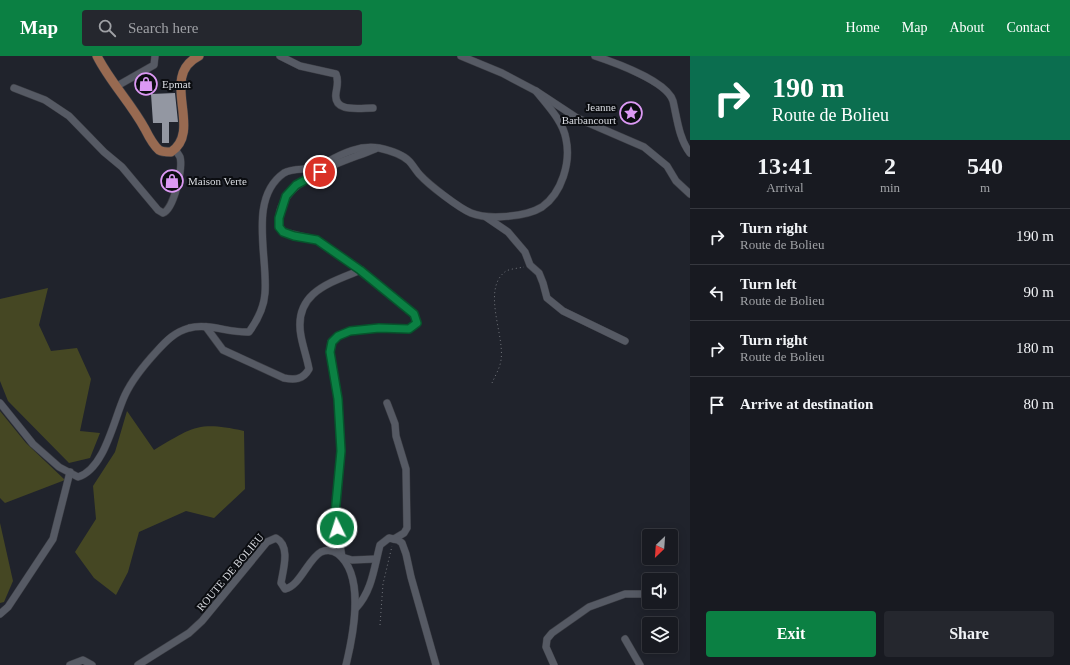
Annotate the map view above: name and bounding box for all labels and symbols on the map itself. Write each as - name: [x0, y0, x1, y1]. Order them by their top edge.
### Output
- shop icon: Epmat: [133, 71, 159, 97]
- place label: Epmat: [162, 78, 191, 90]
- place icon: Jeanne Barbancourt: [618, 100, 644, 126]
- place label: Jeanne Barbancourt: [562, 101, 616, 126]
- pin: [303, 155, 337, 189]
- shop icon: Maison Verte: [159, 168, 185, 194]
- place label: Maison Verte: [188, 175, 247, 187]
- position arrow: [316, 507, 358, 549]
- north arrow: [642, 529, 678, 565]
- street label: ROUTE DE BOLIEU: [194, 531, 266, 613]

